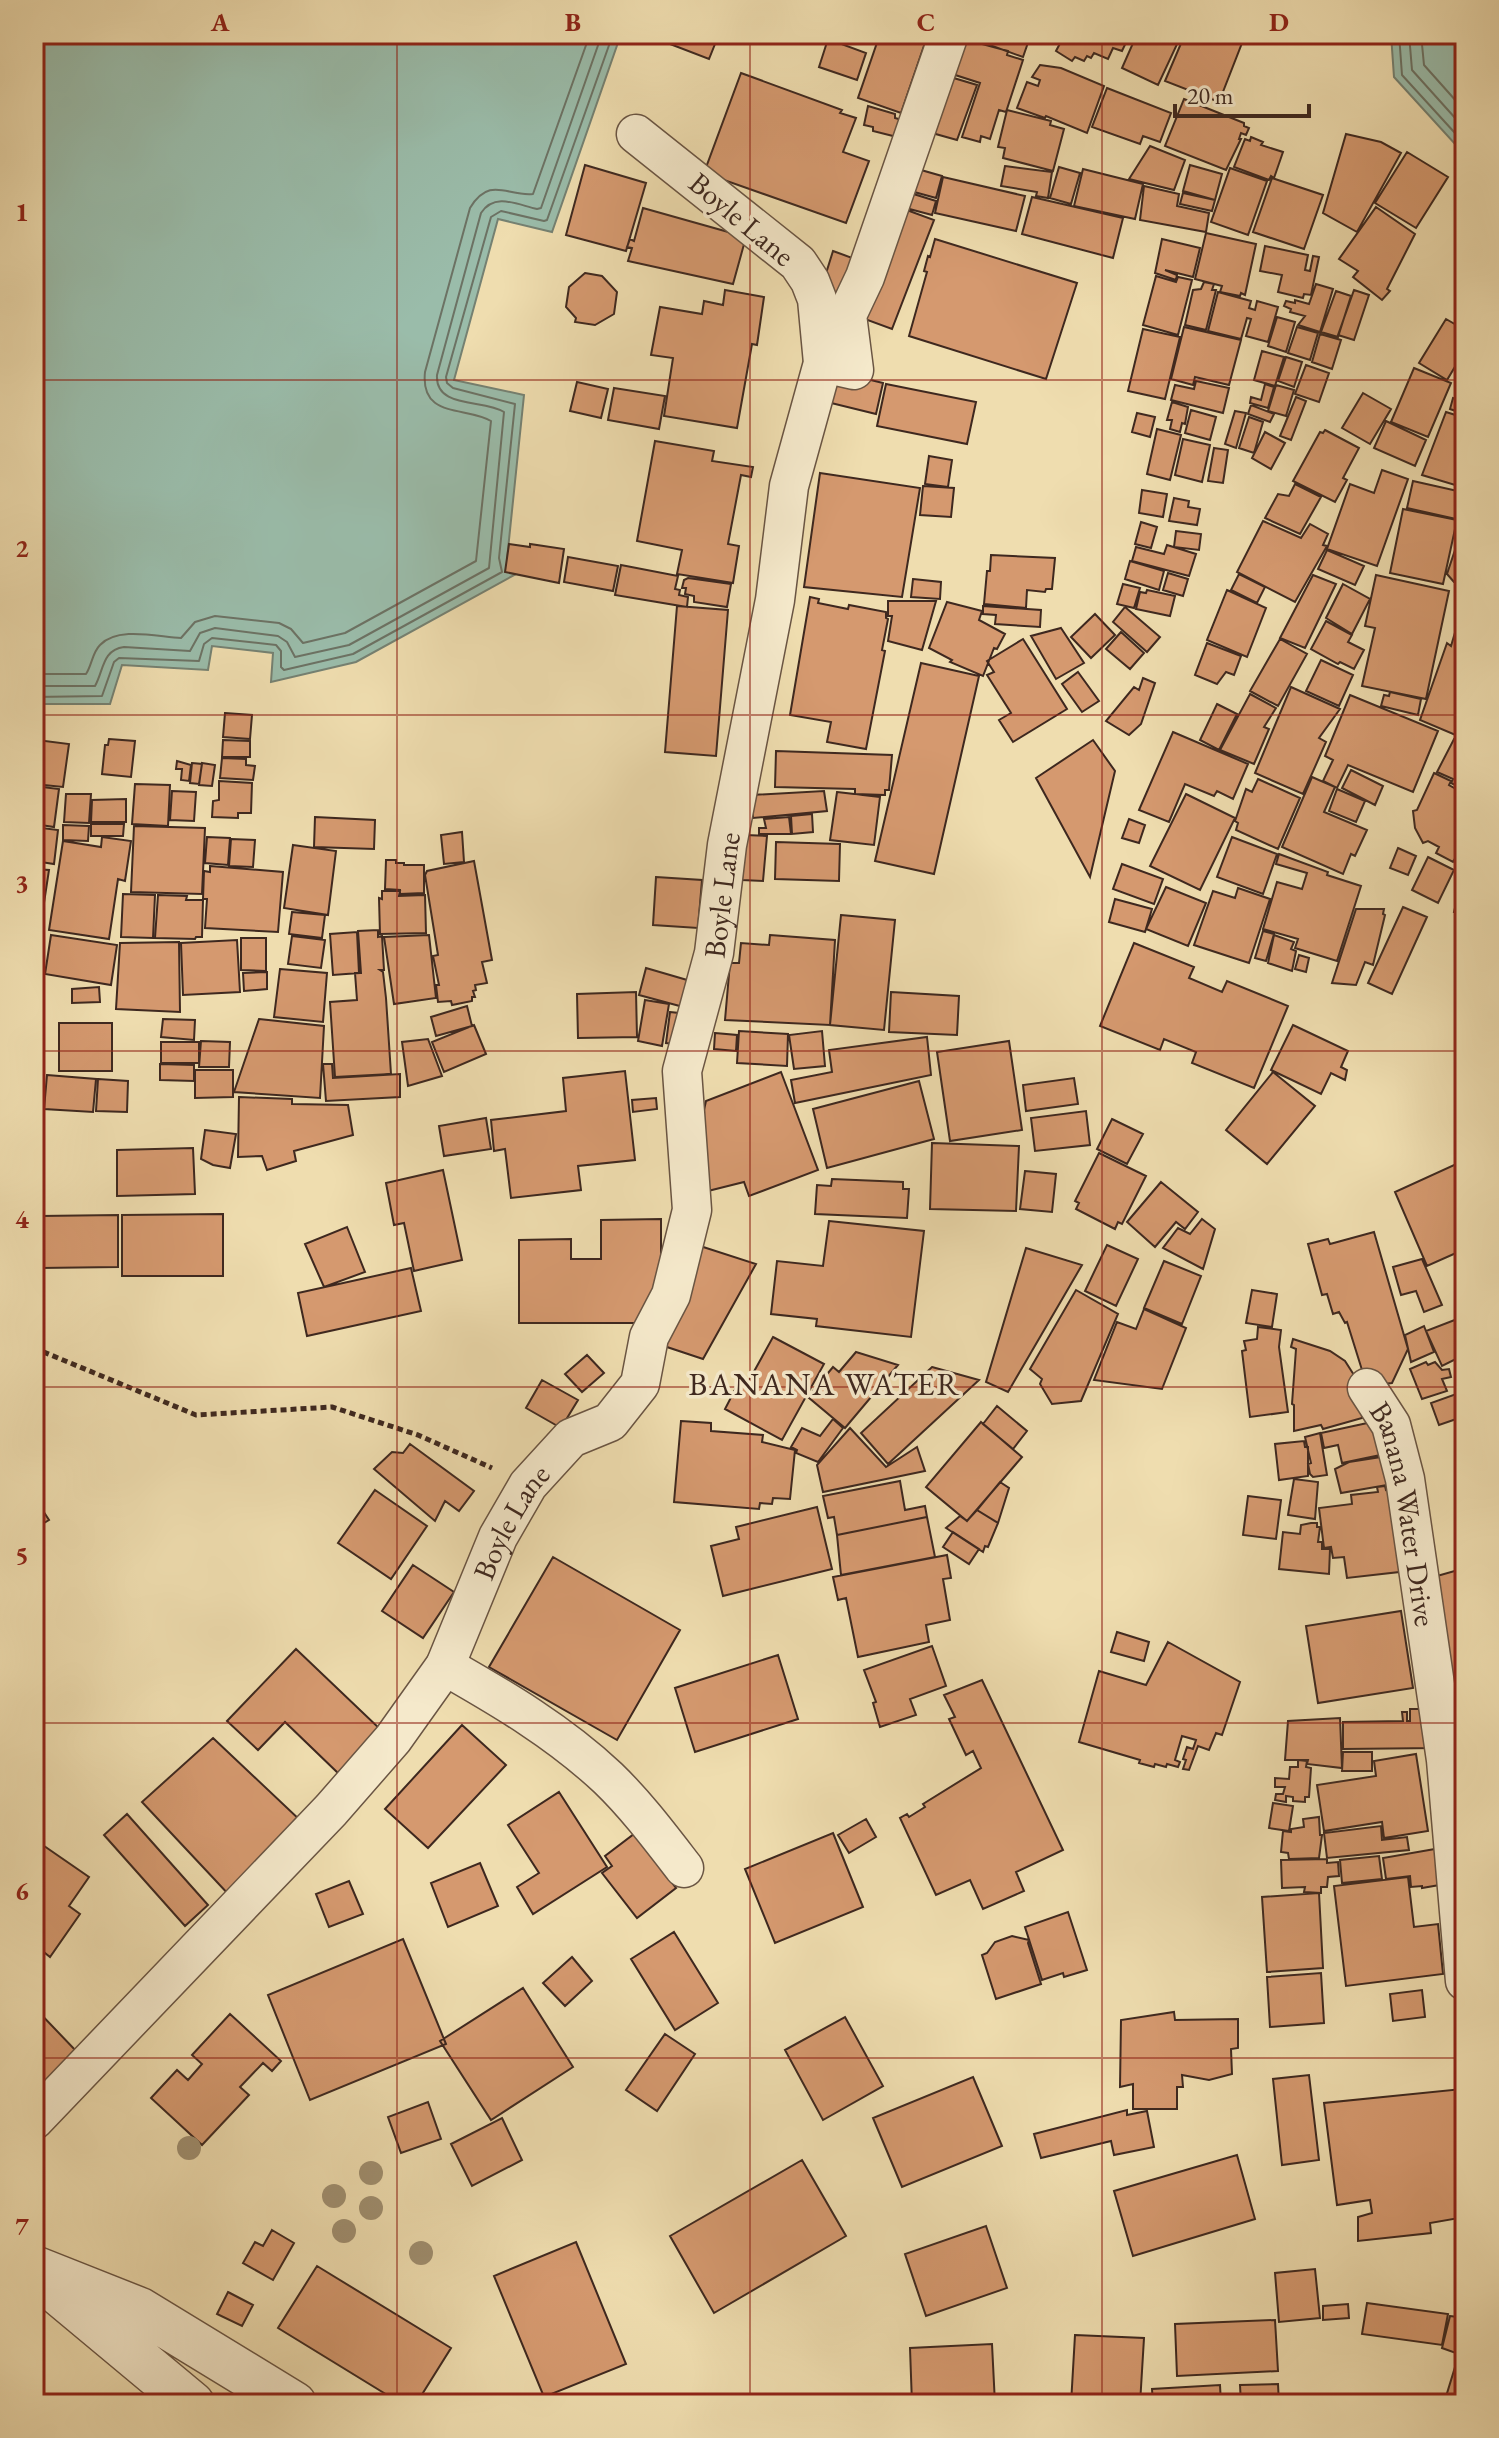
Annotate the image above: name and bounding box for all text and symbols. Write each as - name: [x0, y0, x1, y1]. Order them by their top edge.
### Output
- text: A: [210, 5, 230, 39]
- text: B: [565, 5, 581, 39]
- text: C: [917, 5, 935, 39]
- text: D: [1269, 5, 1289, 39]
- scale bar: [1175, 68, 1309, 118]
- text: 20 m: [1187, 80, 1234, 111]
- street label: Boyle Lane: [681, 163, 803, 275]
- text: 1: [15, 195, 29, 229]
- text: 2: [15, 531, 29, 565]
- street label: Boyle Lane: [694, 828, 749, 960]
- text: 3: [15, 866, 29, 900]
- text: 4: [15, 1202, 29, 1236]
- district label: BANANA WATER: [689, 1363, 961, 1405]
- street label: Banana Water Drive: [1361, 1394, 1446, 1629]
- street label: Boyle Lane: [463, 1455, 558, 1585]
- text: 5: [15, 1538, 29, 1572]
- text: 6: [15, 1874, 29, 1908]
- text: 7: [15, 2209, 29, 2243]

